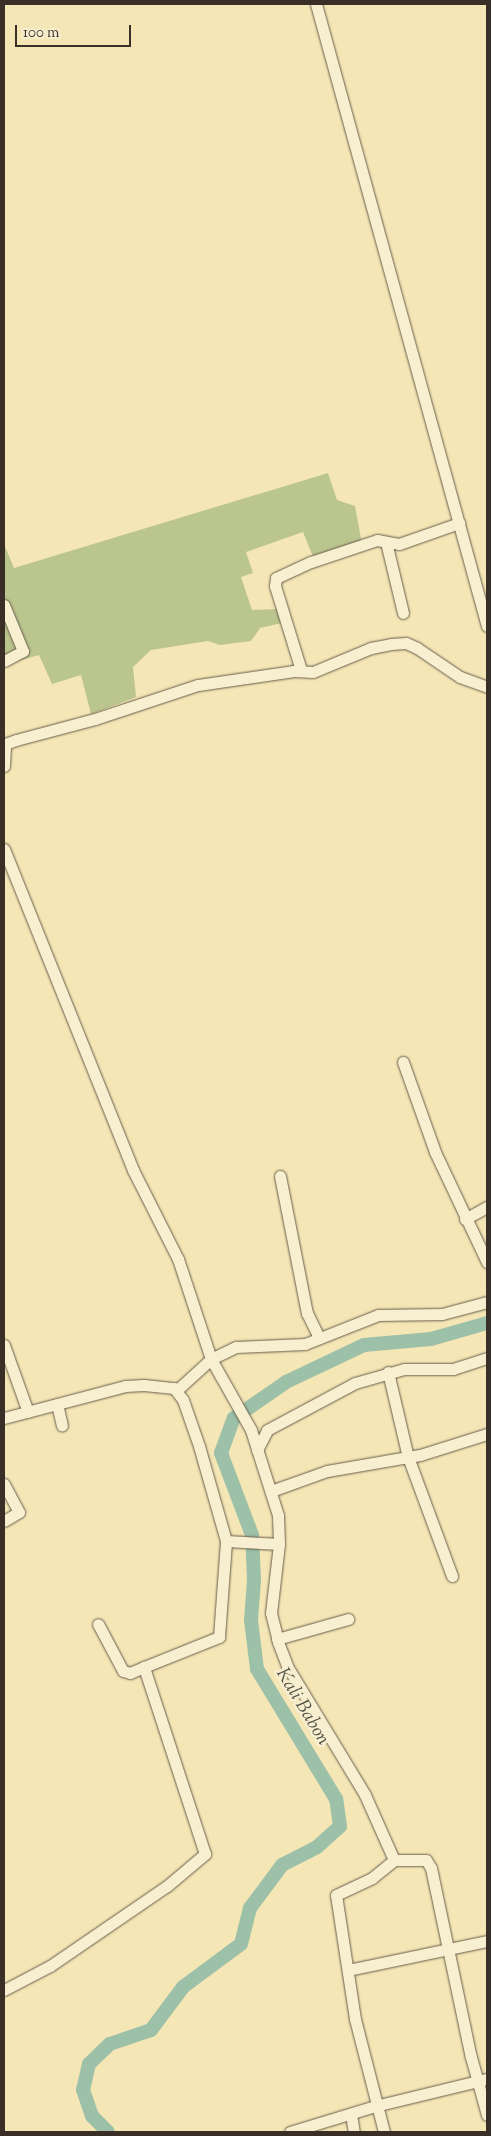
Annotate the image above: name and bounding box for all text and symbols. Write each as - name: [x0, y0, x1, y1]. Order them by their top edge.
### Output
- scale bar: [18, 15, 134, 47]
- text: 100 m: [23, 23, 59, 44]
- water label: Kali Babon: [270, 1664, 334, 1750]

